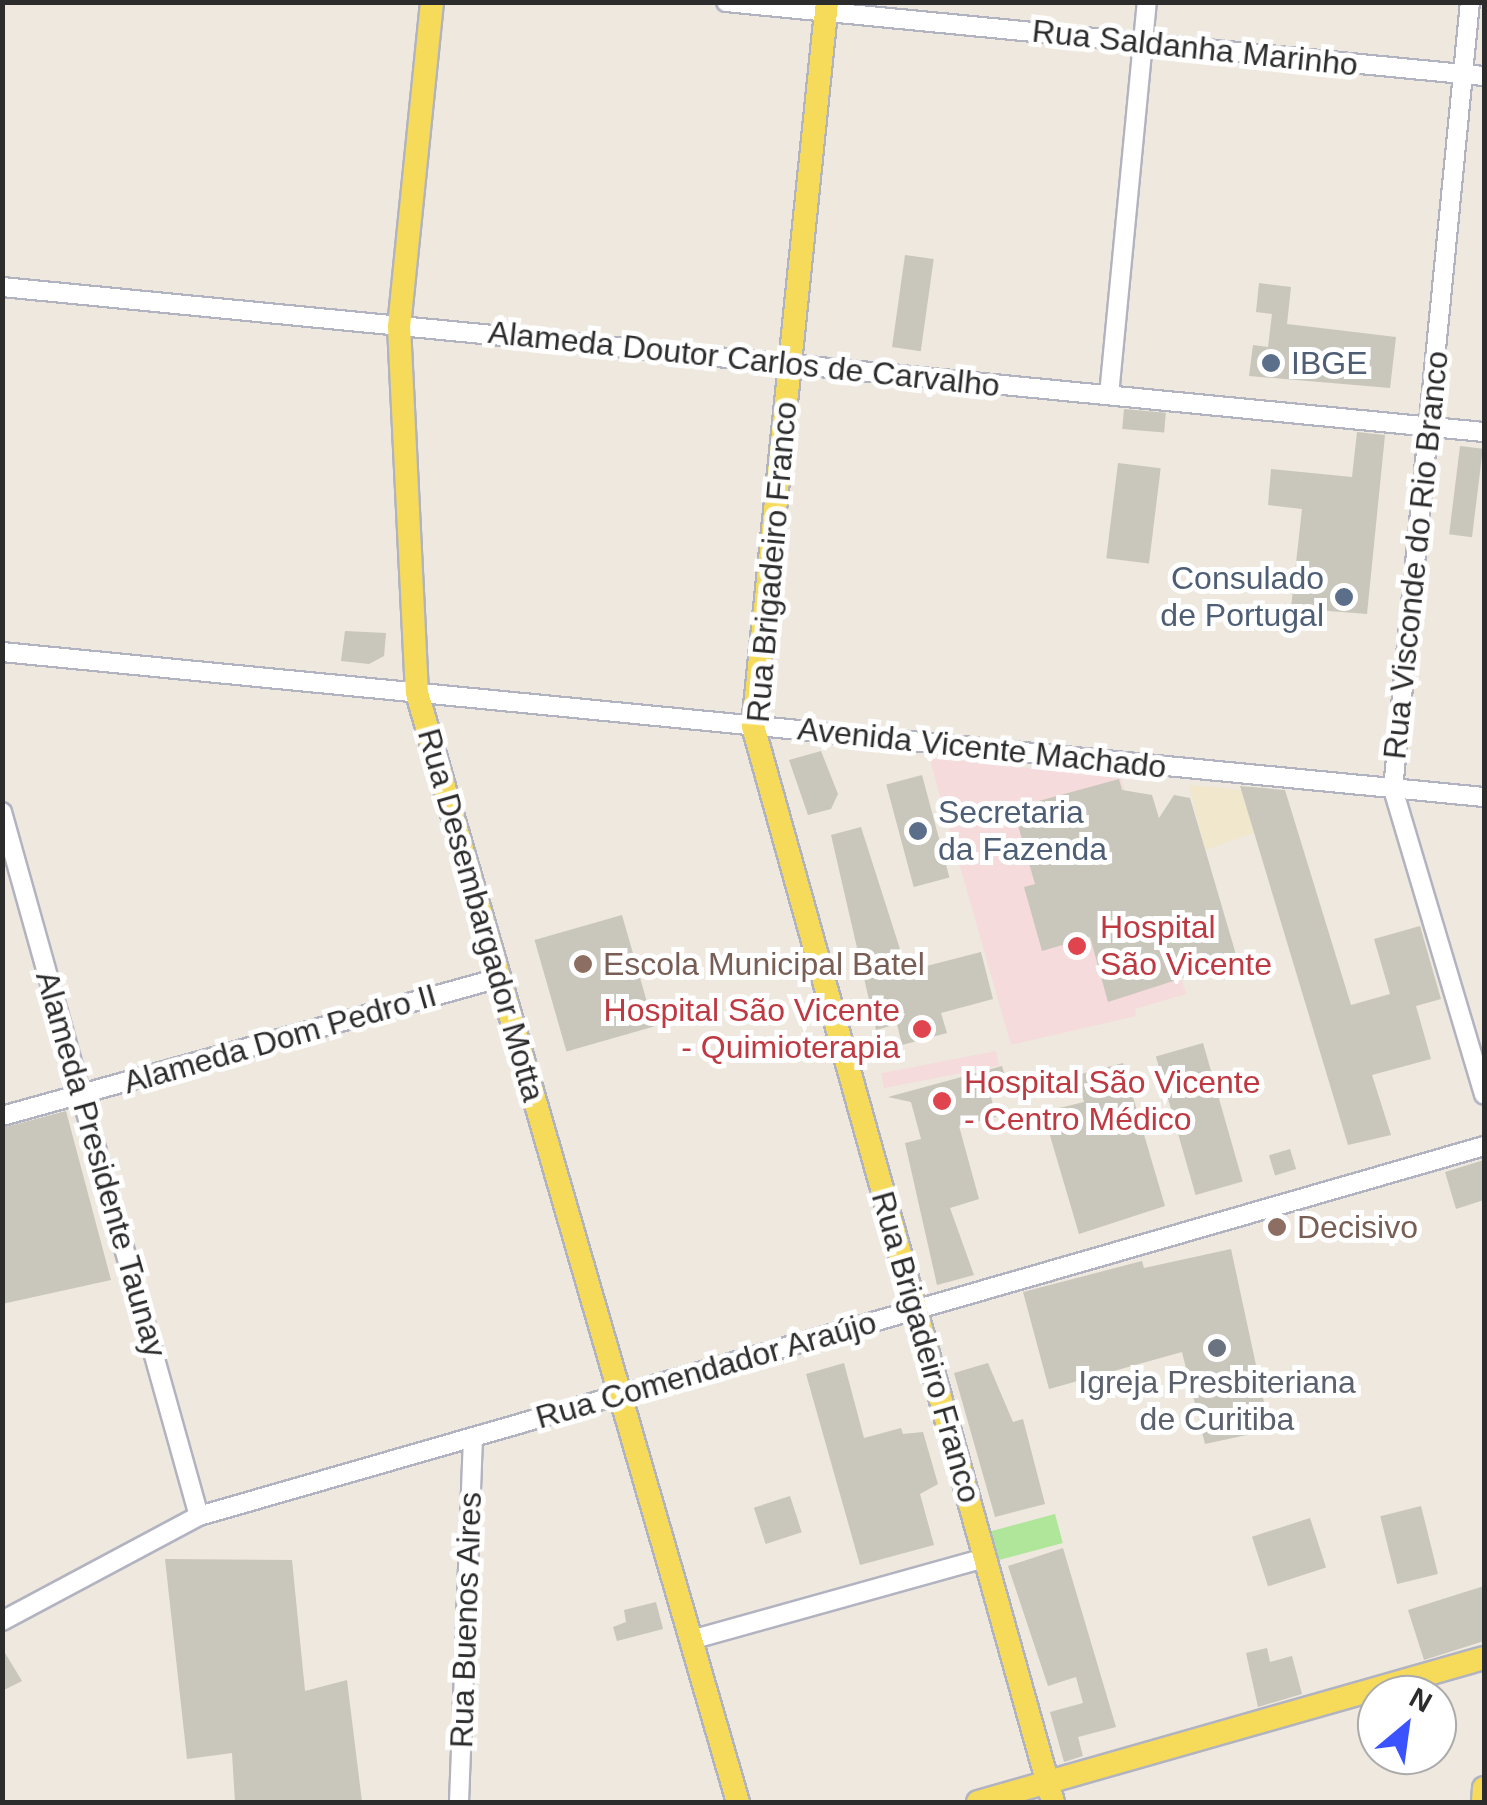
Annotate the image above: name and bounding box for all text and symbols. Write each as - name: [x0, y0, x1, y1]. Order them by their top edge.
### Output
- street label: Rua Saldanha Marinho: [1030, 12, 1360, 84]
- street label: Alameda Doutor Carlos de Carvalho: [486, 313, 1002, 405]
- place label: IBGE: [1291, 344, 1367, 382]
- street label: Rua Visconde do Rio Branco: [1375, 349, 1457, 761]
- marker: IBGE: [1260, 352, 1282, 374]
- street label: Rua Brigadeiro Franco: [739, 400, 805, 724]
- place label: Consulado de Portugal: [1160, 560, 1324, 635]
- marker: Consulado de Portugal: [1333, 586, 1355, 608]
- street label: Avenida Vicente Machado: [796, 710, 1168, 786]
- street label: Rua Desembargador Motta: [409, 724, 553, 1106]
- place label: Secretaria da Fazenda: [938, 794, 1107, 869]
- marker: Secretaria da Fazenda: [907, 820, 929, 842]
- place label: Hospital São Vicente: [1100, 909, 1272, 984]
- marker: Hospital São Vicente: [1064, 933, 1090, 959]
- place label: Escola Municipal Batel: [603, 945, 925, 983]
- marker: Escola Municipal Batel: [572, 953, 594, 975]
- street label: Alameda Presidente Taunay: [27, 966, 175, 1362]
- street label: Alameda Dom Pedro II: [119, 976, 441, 1102]
- place label: Hospital São Vicente - Quimioterapia: [604, 992, 900, 1067]
- marker: Hospital São Vicente - Quimioterapia: [909, 1016, 935, 1042]
- place label: Hospital São Vicente - Centro Médico: [964, 1064, 1260, 1139]
- marker: Hospital São Vicente - Centro Médico: [929, 1088, 955, 1114]
- street label: Rua Brigadeiro Franco: [863, 1187, 989, 1507]
- place label: Decisivo: [1297, 1208, 1418, 1246]
- marker: Decisivo: [1266, 1216, 1288, 1238]
- street label: Rua Comendador Araújo: [531, 1303, 881, 1437]
- marker: Igreja Presbiteriana de Curitiba: [1206, 1337, 1228, 1359]
- place label: Igreja Presbiteriana de Curitiba: [1078, 1364, 1356, 1439]
- street label: Rua Buenos Aires: [442, 1490, 490, 1750]
- north arrow: [1357, 1675, 1457, 1775]
- text: N: [1404, 1682, 1437, 1719]

